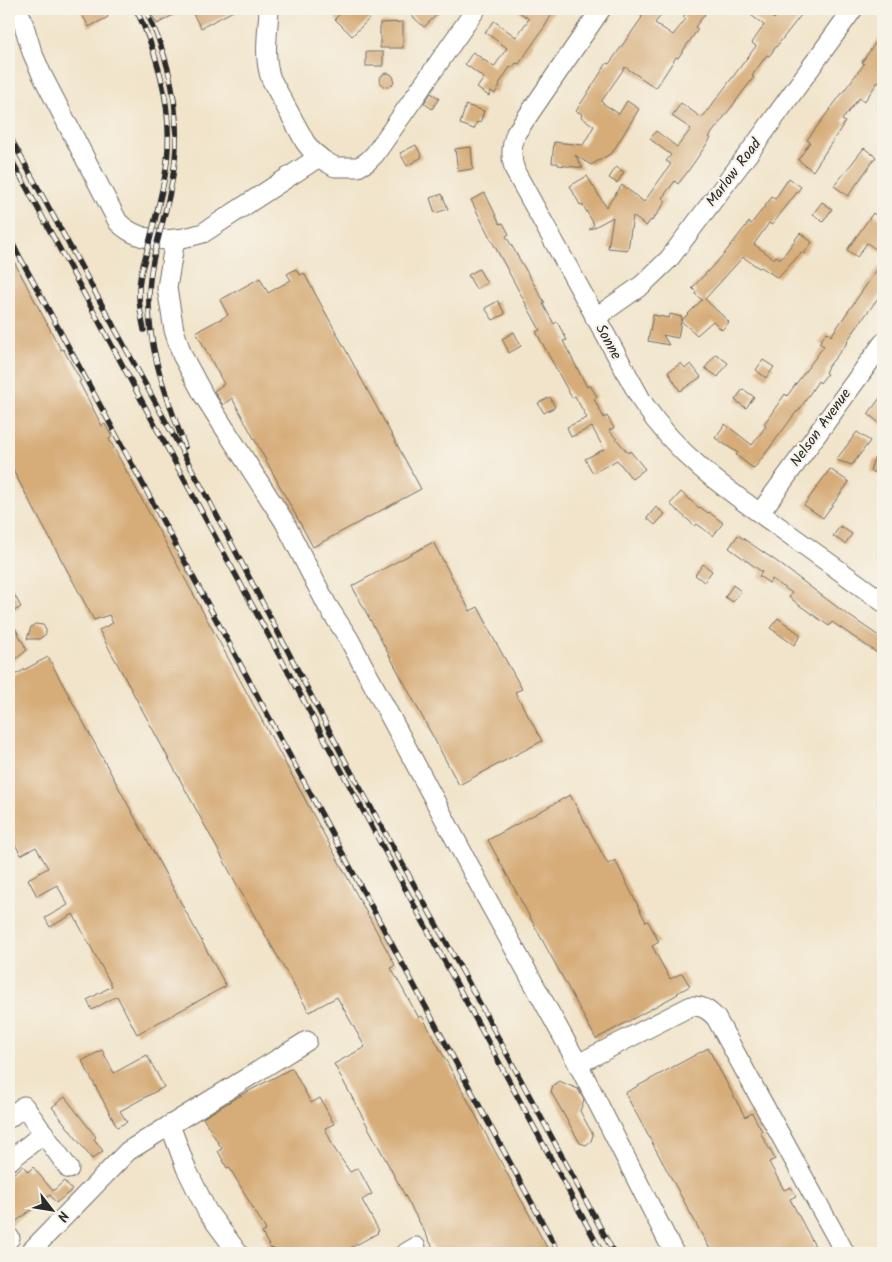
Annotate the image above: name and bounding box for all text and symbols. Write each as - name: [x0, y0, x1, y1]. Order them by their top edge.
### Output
- street label: Marlow Road: [700, 133, 768, 212]
- street label: Sonne: [588, 320, 628, 364]
- street label: Nelson Avenue: [784, 384, 858, 472]
- north arrow: [28, 1184, 78, 1234]
- text: N: [50, 1207, 74, 1226]

